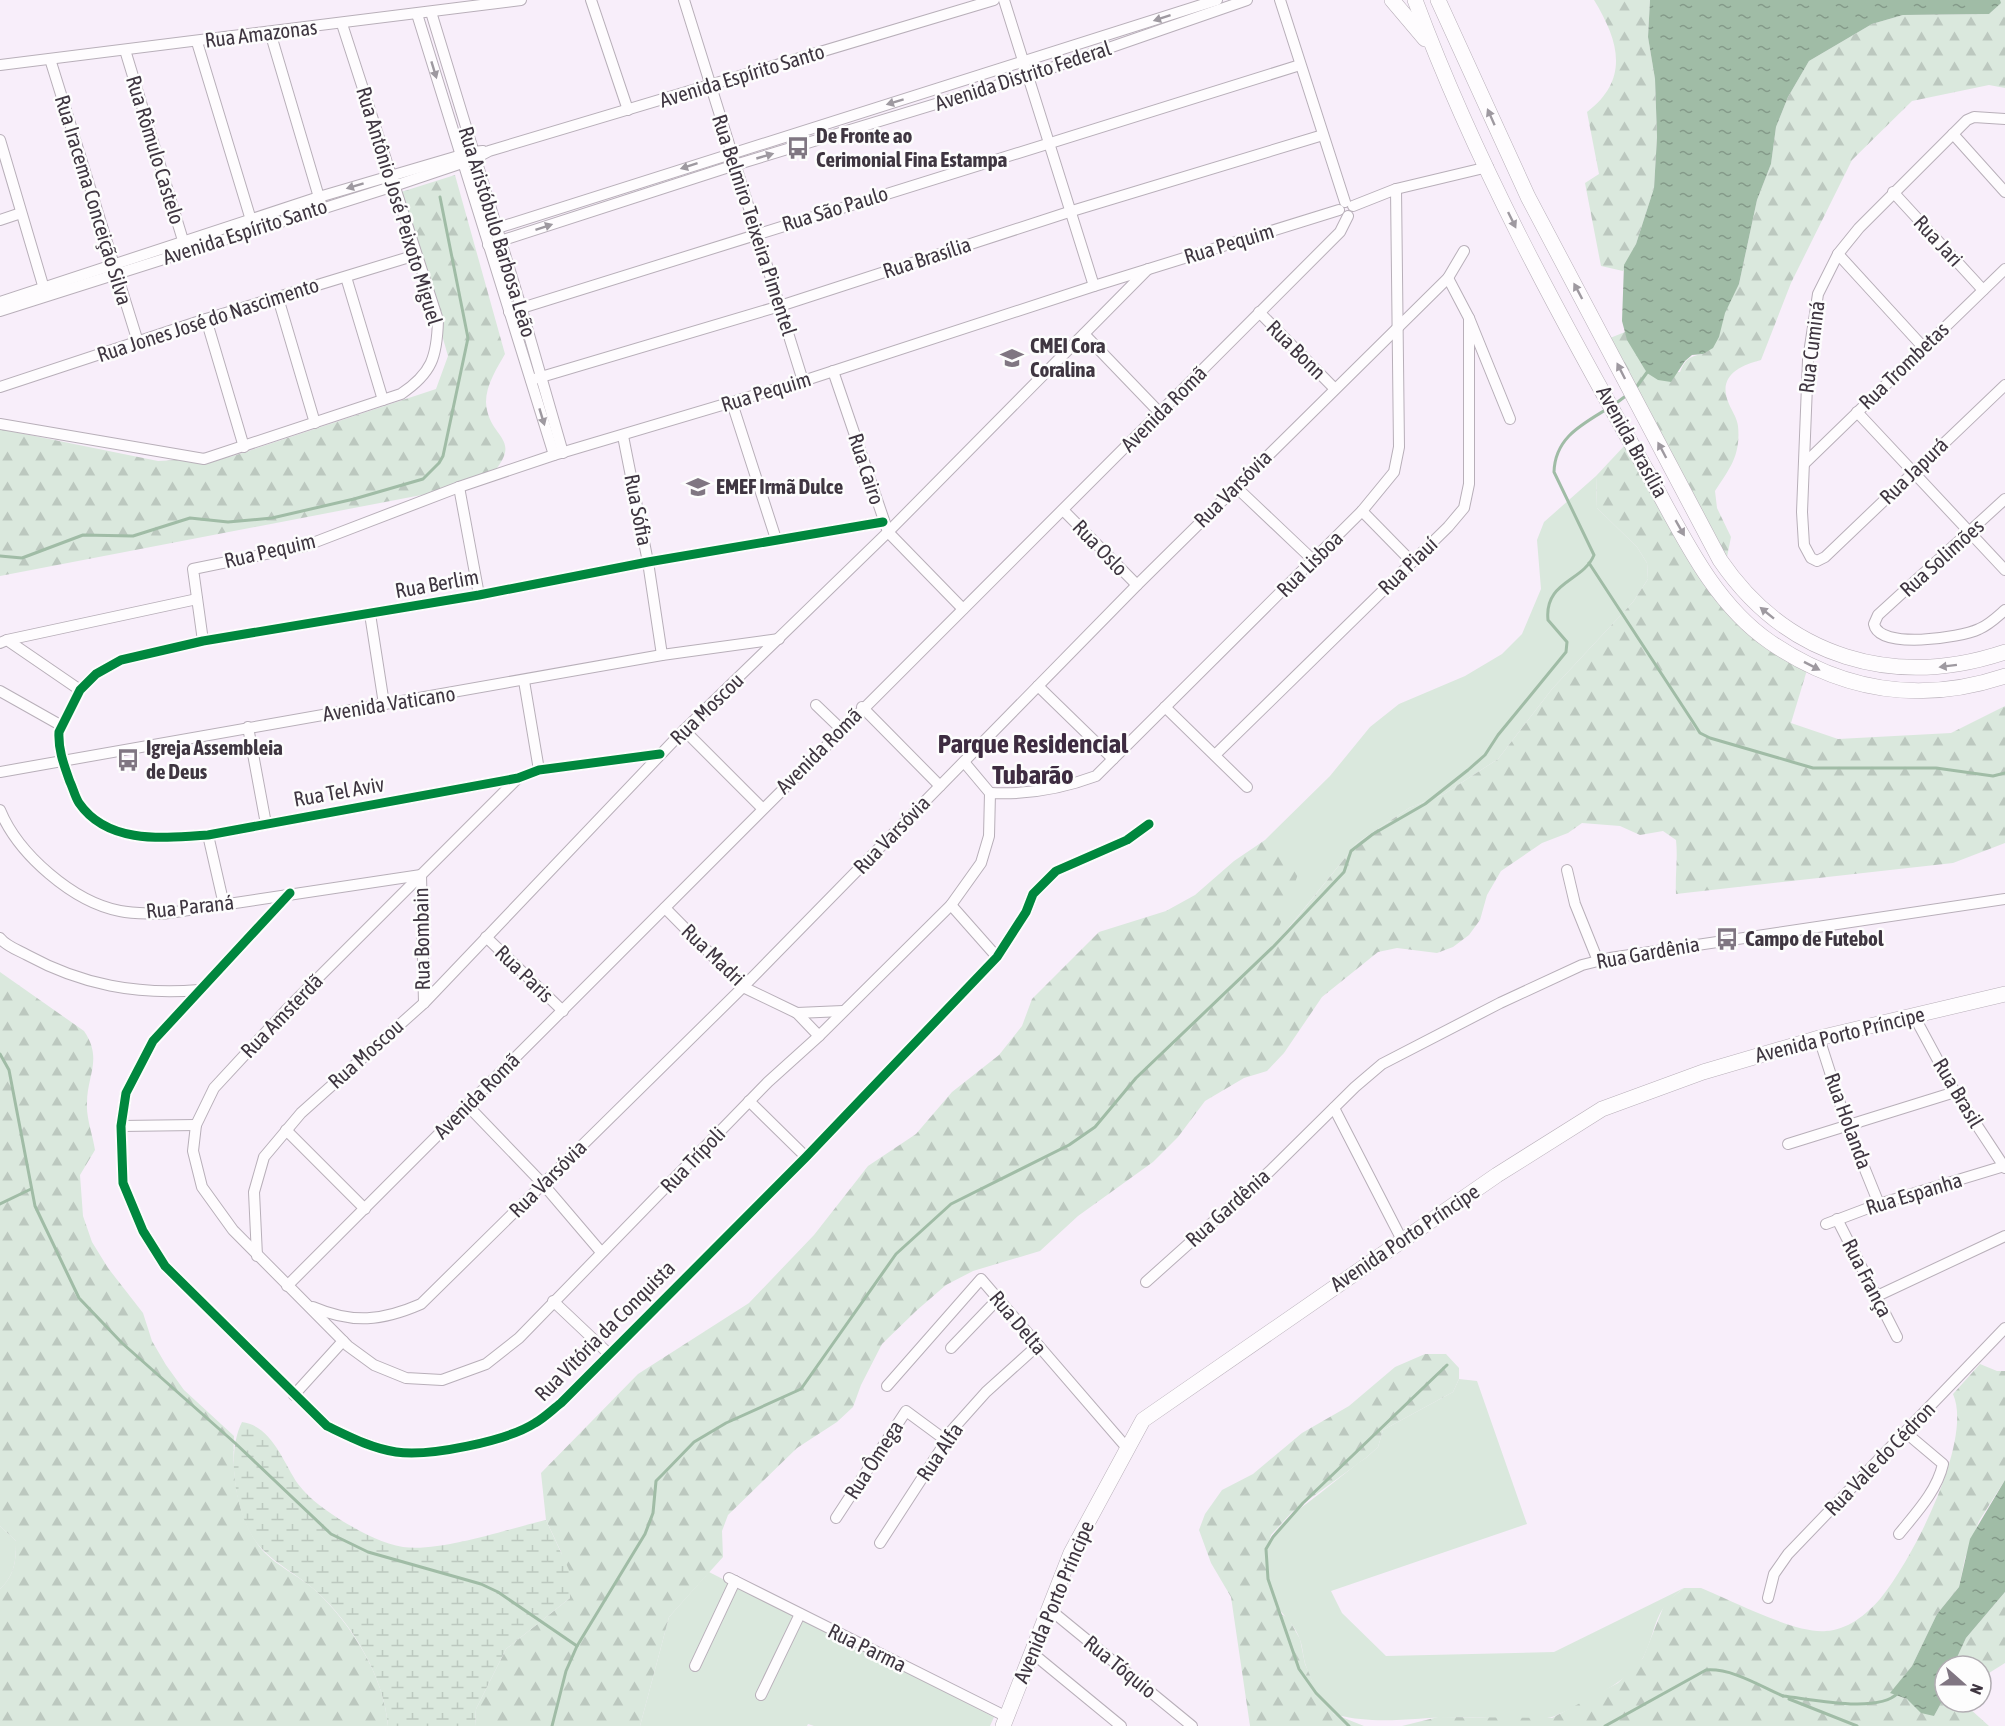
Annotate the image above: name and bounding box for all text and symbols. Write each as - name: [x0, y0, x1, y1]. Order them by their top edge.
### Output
- street label: Rua Amazonas: [203, 14, 318, 52]
- one-way arrow: [1153, 14, 1171, 23]
- street label: Avenida Distrito Federal: [932, 35, 1114, 115]
- street label: Avenida Espírito Santo: [656, 39, 827, 112]
- one-way arrow: [430, 61, 439, 79]
- street label: Rua Rômulo Castelo: [122, 72, 190, 227]
- street label: Rua Antônio José Peixoto Miguel: [352, 84, 448, 328]
- street label: Rua Iracema Conceição Silva: [51, 92, 137, 308]
- one-way arrow: [886, 98, 904, 107]
- one-way arrow: [1486, 109, 1495, 126]
- street label: Rua Belmiro Teixeira Pimentel: [708, 111, 802, 339]
- street label: Rua Aristóbulo Barbosa Leão: [454, 123, 541, 340]
- place label: De Fronte ao Cerimonial Fina Estampa: [816, 123, 1008, 171]
- bus stop icon: De Fronte ao Cerimonial Fina Estampa: [785, 135, 811, 161]
- one-way arrow: [757, 151, 775, 160]
- one-way arrow: [680, 162, 698, 172]
- street label: Rua São Paulo: [779, 181, 891, 236]
- one-way arrow: [346, 182, 364, 191]
- street label: Avenida Espírito Santo: [160, 193, 330, 269]
- street label: Rua Jari: [1909, 210, 1968, 271]
- one-way arrow: [1508, 211, 1517, 228]
- street label: Rua Pequim: [1181, 218, 1277, 268]
- one-way arrow: [535, 222, 553, 232]
- street label: Rua Brasília: [880, 232, 974, 283]
- street label: Rua Jones José do Nascimento: [94, 272, 322, 366]
- one-way arrow: [1573, 283, 1583, 300]
- street label: Rua Cuminá: [1793, 299, 1829, 394]
- street label: Rua Bonn: [1262, 315, 1331, 384]
- street label: Rua Trombetas: [1854, 317, 1953, 414]
- place label: CMEI Cora Coralina: [1030, 333, 1106, 381]
- school or university icon: CMEI Cora Coralina: [999, 345, 1025, 371]
- street label: Avenida Romã: [1116, 361, 1211, 456]
- one-way arrow: [1616, 362, 1626, 380]
- street label: Rua Pequim: [718, 366, 814, 416]
- street label: Avenida Brasília: [1592, 382, 1673, 501]
- one-way arrow: [538, 408, 547, 426]
- street label: Rua Cairo: [844, 430, 890, 507]
- street label: Rua Japurá: [1874, 432, 1952, 509]
- one-way arrow: [1657, 441, 1667, 458]
- street label: Rua Varsóvia: [1189, 445, 1276, 532]
- street label: Rua Sófia: [620, 472, 658, 548]
- school or university icon: EMEF Irmã Dulce: [685, 474, 711, 500]
- place label: EMEF Irmã Dulce: [716, 474, 843, 498]
- street label: Rua Solimões: [1895, 513, 1988, 601]
- street label: Rua Oslo: [1068, 514, 1133, 580]
- one-way arrow: [1675, 520, 1685, 537]
- street label: Rua Lisboa: [1271, 525, 1347, 601]
- street label: Rua Pequim: [222, 528, 318, 572]
- street label: Rua Piauí: [1373, 531, 1442, 599]
- street label: Rua Berlim: [393, 564, 481, 602]
- one-way arrow: [1759, 606, 1775, 619]
- one-way arrow: [1804, 661, 1821, 671]
- one-way arrow: [1939, 662, 1958, 671]
- street label: Rua Moscou: [665, 668, 748, 749]
- street label: Avenida Vaticano: [321, 681, 457, 725]
- street label: Avenida Romã: [771, 703, 866, 798]
- district label: Parque Residencial Tubarão: [938, 728, 1129, 790]
- place label: Igreja Assembleia de Deus: [146, 735, 283, 783]
- bus stop icon: Igreja Assembleia de Deus: [115, 747, 141, 773]
- street label: Rua Tel Aviv: [292, 771, 386, 811]
- street label: Rua Varsóvia: [848, 790, 934, 878]
- street label: Rua Bombain: [408, 887, 434, 991]
- street label: Rua Paraná: [145, 889, 235, 923]
- street label: Rua Madri: [677, 919, 750, 990]
- bus stop icon: Campo de Futebol: [1714, 926, 1740, 952]
- place label: Campo de Futebol: [1745, 926, 1884, 950]
- street label: Rua Gardênia: [1594, 931, 1701, 973]
- street label: Rua Paris: [491, 940, 559, 1007]
- street label: Rua Amsterdã: [235, 968, 327, 1062]
- street label: Avenida Porto Príncipe: [1752, 1001, 1927, 1067]
- street label: Rua Moscou: [323, 1013, 408, 1093]
- street label: Avenida Romã: [429, 1048, 524, 1143]
- street label: Rua Brasil: [1929, 1053, 1989, 1132]
- street label: Rua Holanda: [1820, 1069, 1877, 1172]
- street label: Rua Trípoli: [655, 1121, 730, 1197]
- street label: Rua Varsóvia: [504, 1135, 591, 1222]
- street label: Rua Gardênia: [1180, 1163, 1274, 1251]
- street label: Rua Espanha: [1863, 1167, 1965, 1219]
- street label: Avenida Porto Príncipe: [1326, 1179, 1483, 1296]
- street label: Rua França: [1838, 1234, 1898, 1321]
- street label: Rua Vitória da Conquista: [529, 1255, 679, 1405]
- street label: Rua Delta: [985, 1286, 1052, 1359]
- street label: Rua Vale do Cédron: [1819, 1397, 1939, 1520]
- street label: Rua Ômega: [839, 1416, 907, 1503]
- street label: Rua Alfa: [911, 1418, 967, 1485]
- street label: Avenida Porto Príncipe: [1008, 1517, 1098, 1686]
- street label: Rua Parma: [824, 1618, 910, 1676]
- street label: Rua Tóquio: [1080, 1630, 1162, 1703]
- north arrow: [1933, 1654, 1993, 1714]
- text: N: [1967, 1682, 1987, 1697]

